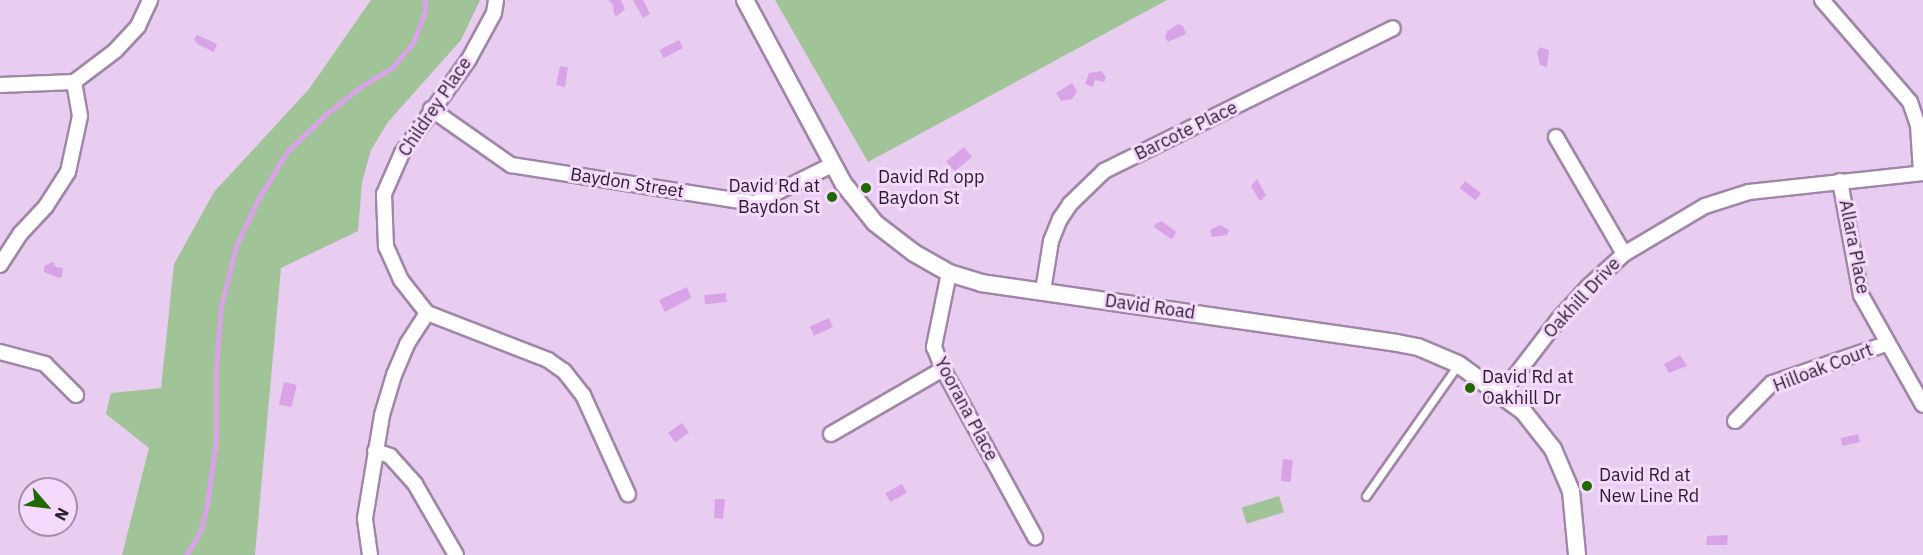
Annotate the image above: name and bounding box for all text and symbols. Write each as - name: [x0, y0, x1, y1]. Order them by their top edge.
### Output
- street label: Childrey Place: [394, 53, 476, 161]
- street label: Barcote Place: [1131, 97, 1241, 165]
- street label: Baydon Street: [569, 163, 685, 203]
- place label: David Rd opp Baydon St: [878, 167, 984, 210]
- place label: David Rd at Baydon St: [729, 176, 820, 219]
- marker: David Rd opp Baydon St: [859, 181, 873, 195]
- marker: David Rd at Baydon St: [825, 190, 839, 204]
- street label: Allara Place: [1834, 198, 1874, 296]
- street label: Oakhill Drive: [1539, 253, 1625, 343]
- street label: David Road: [1103, 290, 1197, 324]
- street label: Hilloak Court: [1770, 339, 1876, 397]
- street label: Yoorana Place: [930, 353, 1002, 465]
- place label: David Rd at Oakhill Dr: [1482, 367, 1573, 410]
- marker: David Rd at Oakhill Dr: [1463, 381, 1477, 395]
- place label: David Rd at New Line Rd: [1599, 465, 1699, 508]
- north arrow: [18, 477, 78, 537]
- marker: David Rd at New Line Rd: [1580, 479, 1594, 493]
- text: N: [51, 505, 74, 524]

